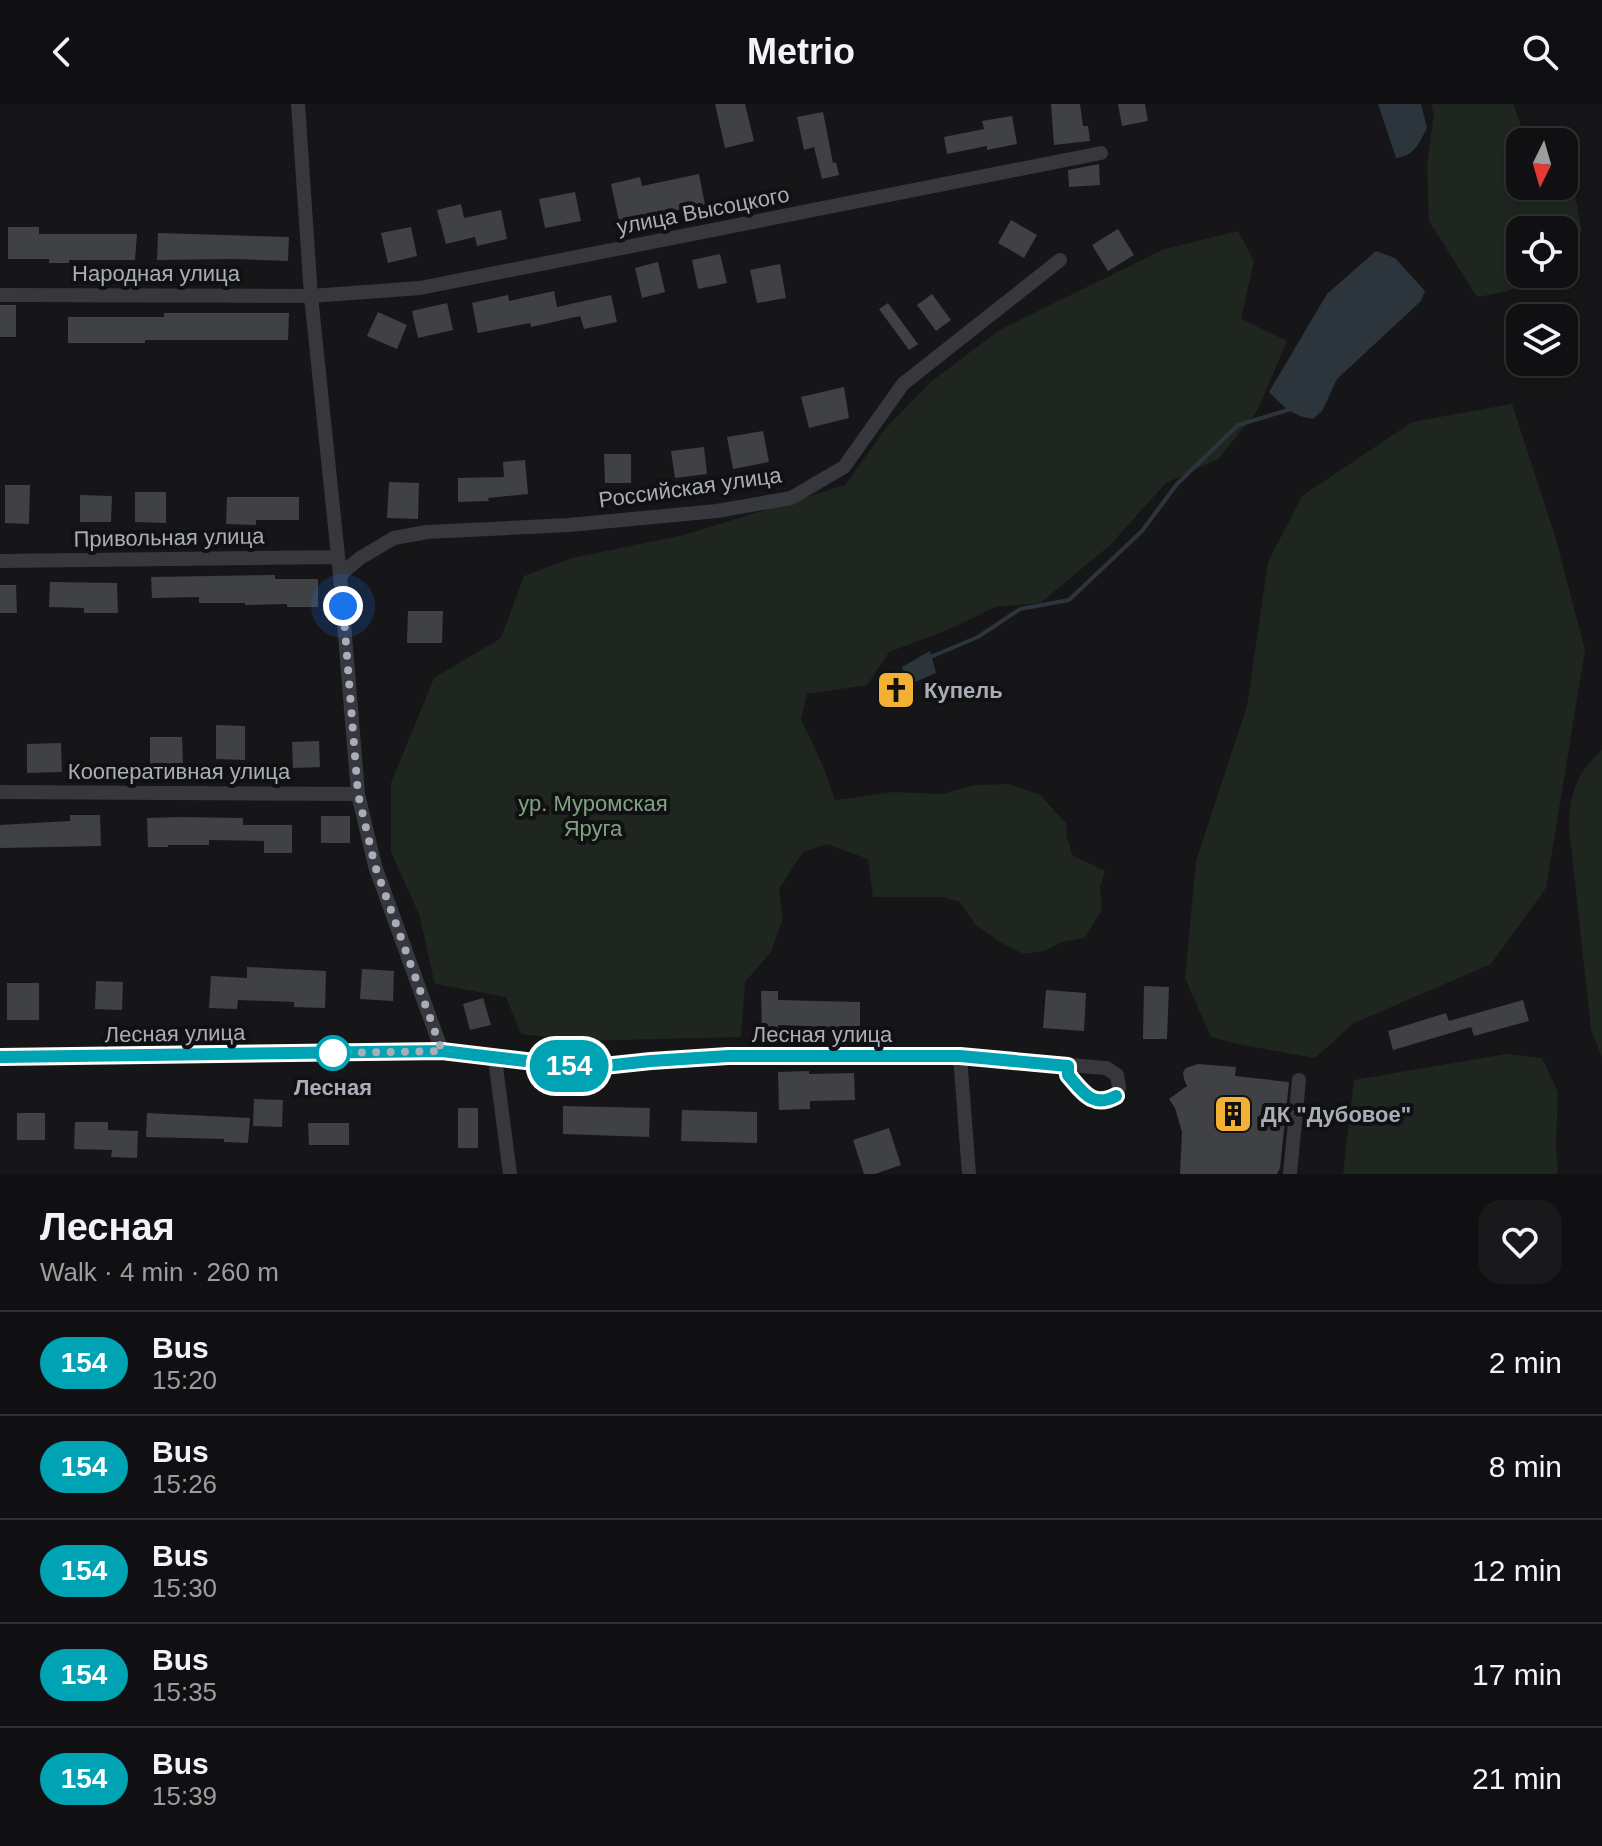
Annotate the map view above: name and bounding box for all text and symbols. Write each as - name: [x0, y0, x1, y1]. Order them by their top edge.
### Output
- icon: back: [40, 30, 84, 74]
- icon: search: [1518, 30, 1562, 74]
- text: Metrio: [747, 31, 855, 72]
- north arrow: [1506, 128, 1578, 200]
- map controls: [1506, 128, 1578, 376]
- street label: улица Высоцкого: [615, 182, 791, 239]
- button: locate: [1506, 216, 1578, 288]
- street label: Народная улица: [72, 261, 241, 286]
- button: layers: [1506, 304, 1578, 376]
- street label: Российская улица: [597, 462, 784, 513]
- street label: Привольная улица: [73, 523, 265, 552]
- your location: [323, 586, 363, 626]
- church icon: Купель: [875, 669, 917, 711]
- place label: Купель: [924, 678, 1003, 703]
- street label: Кооперативная улица: [68, 759, 291, 784]
- park label: ур. Муромская Яруга: [518, 791, 668, 841]
- street label: Лесная улица: [105, 1020, 246, 1047]
- street label: Лесная улица: [752, 1022, 893, 1047]
- marker: Лесная: [316, 1036, 350, 1070]
- line badge: 154: [523, 1040, 615, 1092]
- text: 154: [546, 1050, 592, 1081]
- place label: Лесная: [294, 1075, 372, 1100]
- building icon: ДК "Дубовое": [1212, 1093, 1254, 1135]
- place label: ДК "Дубовое": [1261, 1102, 1411, 1127]
- button: heart: [1478, 1200, 1562, 1284]
- text: Лесная: [40, 1206, 175, 1248]
- text: Walk · 4 min · 260 m: [40, 1257, 279, 1287]
- text: Bus: [152, 1331, 209, 1364]
- text: 2 min: [1489, 1346, 1562, 1379]
- text: 154: [61, 1347, 107, 1378]
- text: 15:20: [152, 1365, 217, 1395]
- text: Bus: [152, 1435, 209, 1468]
- text: 8 min: [1489, 1450, 1562, 1483]
- text: 154: [61, 1451, 107, 1482]
- text: 15:26: [152, 1469, 217, 1499]
- text: Bus: [152, 1539, 209, 1572]
- text: 12 min: [1472, 1554, 1562, 1587]
- text: 154: [61, 1555, 107, 1586]
- text: 15:30: [152, 1573, 217, 1603]
- text: Bus: [152, 1643, 209, 1676]
- text: 17 min: [1472, 1658, 1562, 1691]
- text: 154: [61, 1659, 107, 1690]
- text: 15:35: [152, 1677, 217, 1707]
- text: Bus: [152, 1747, 209, 1780]
- text: 21 min: [1472, 1762, 1562, 1795]
- text: 154: [61, 1763, 107, 1794]
- text: 15:39: [152, 1781, 217, 1811]

